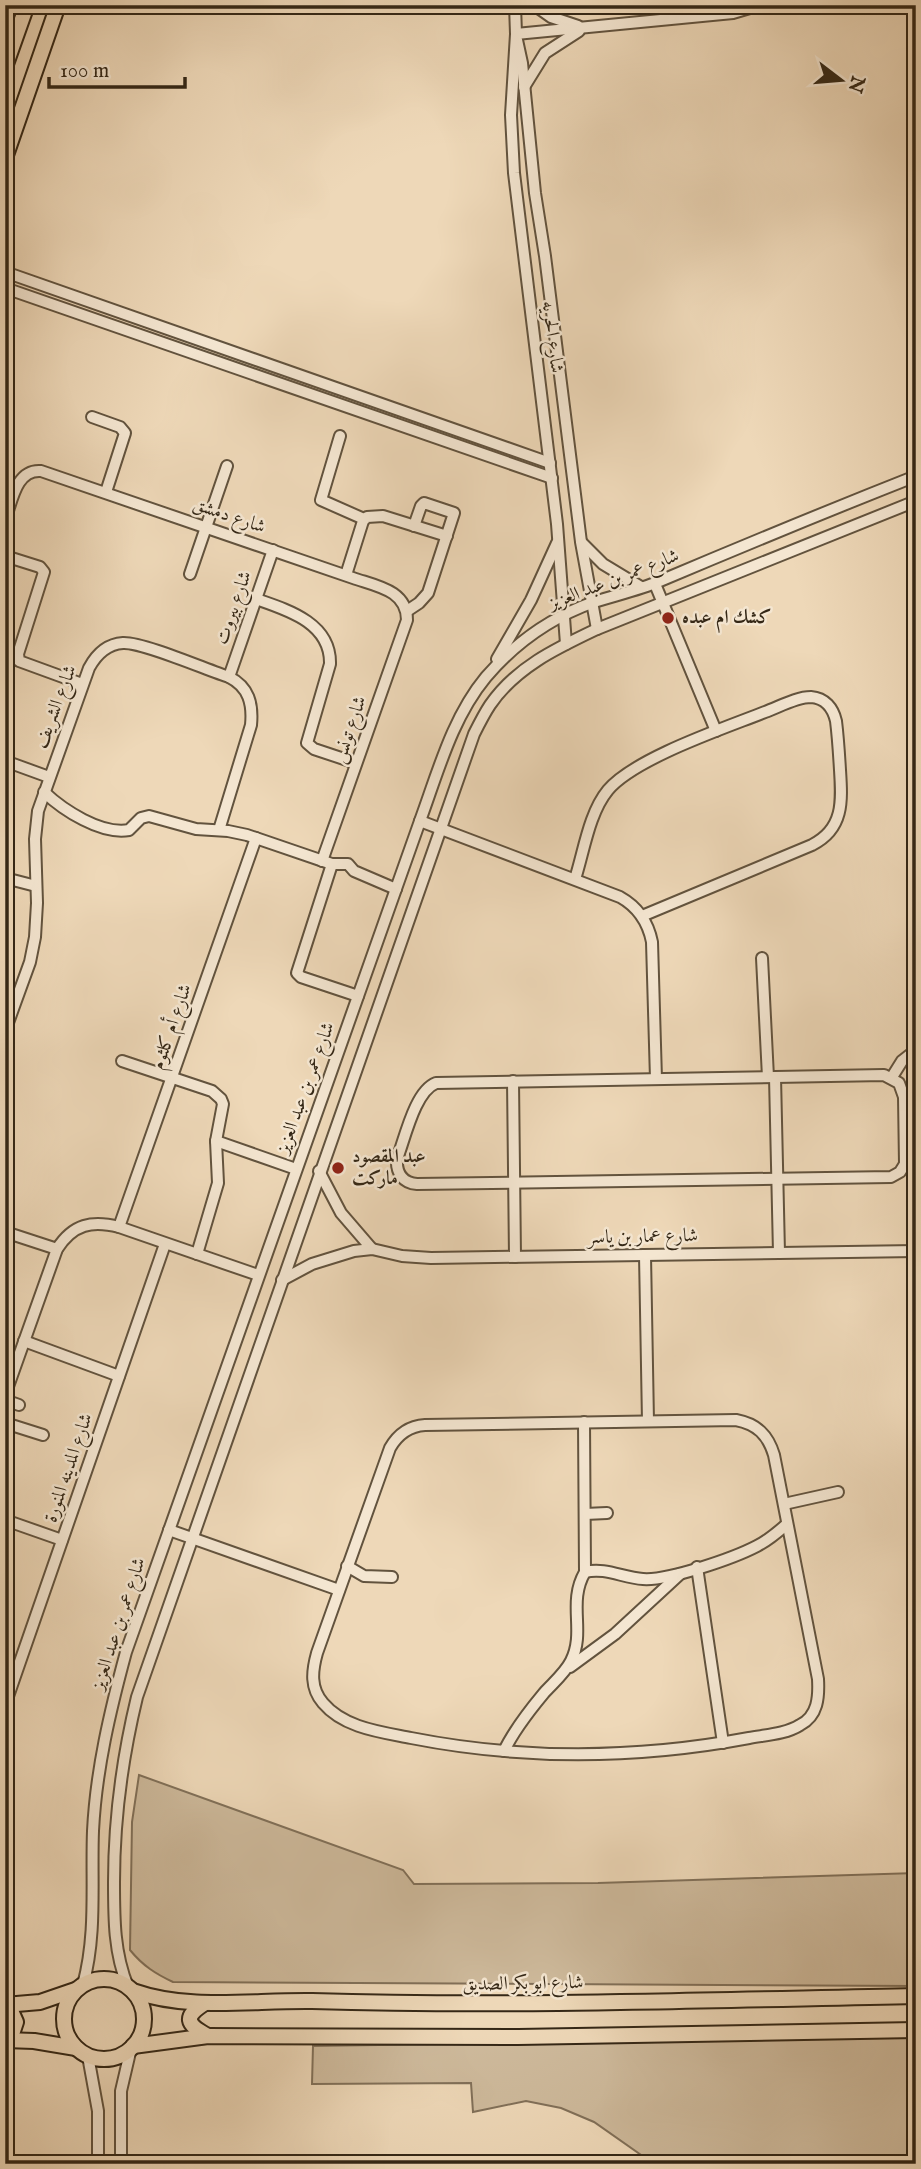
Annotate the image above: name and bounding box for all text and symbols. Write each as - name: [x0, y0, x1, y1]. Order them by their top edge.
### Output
- scale bar: [49, 46, 186, 90]
- north arrow: [806, 46, 876, 116]
- text: 100 m: [60, 58, 109, 85]
- text: N: [841, 72, 869, 96]
- street label: شارع الحريه: [534, 299, 568, 375]
- street label: شارع دمشق: [189, 492, 269, 542]
- street label: شارع عمر بن عبد العزيز: [543, 544, 683, 618]
- street label: شارع بيروت: [210, 568, 260, 649]
- place label: كشك ام عبده: [682, 606, 772, 634]
- marker: كشك ام عبده: [660, 610, 676, 626]
- street label: شارع الشريف: [29, 662, 85, 753]
- street label: شارع تونس: [327, 693, 375, 768]
- street label: شارع أم كلثوم: [144, 980, 201, 1074]
- street label: شارع عمر بن عبد العزيز: [270, 1019, 343, 1159]
- place label: عبد المقصود ماركت: [352, 1145, 426, 1191]
- marker: عبد المقصود ماركت: [330, 1160, 346, 1176]
- street label: شارع عمار بن ياسر: [586, 1224, 698, 1252]
- street label: شارع المدينه المنورة: [39, 1410, 101, 1526]
- street label: شارع عمر بن عبد العزيز: [86, 1555, 154, 1696]
- street label: شارع ابو بكر الصديق: [462, 1971, 584, 1999]

